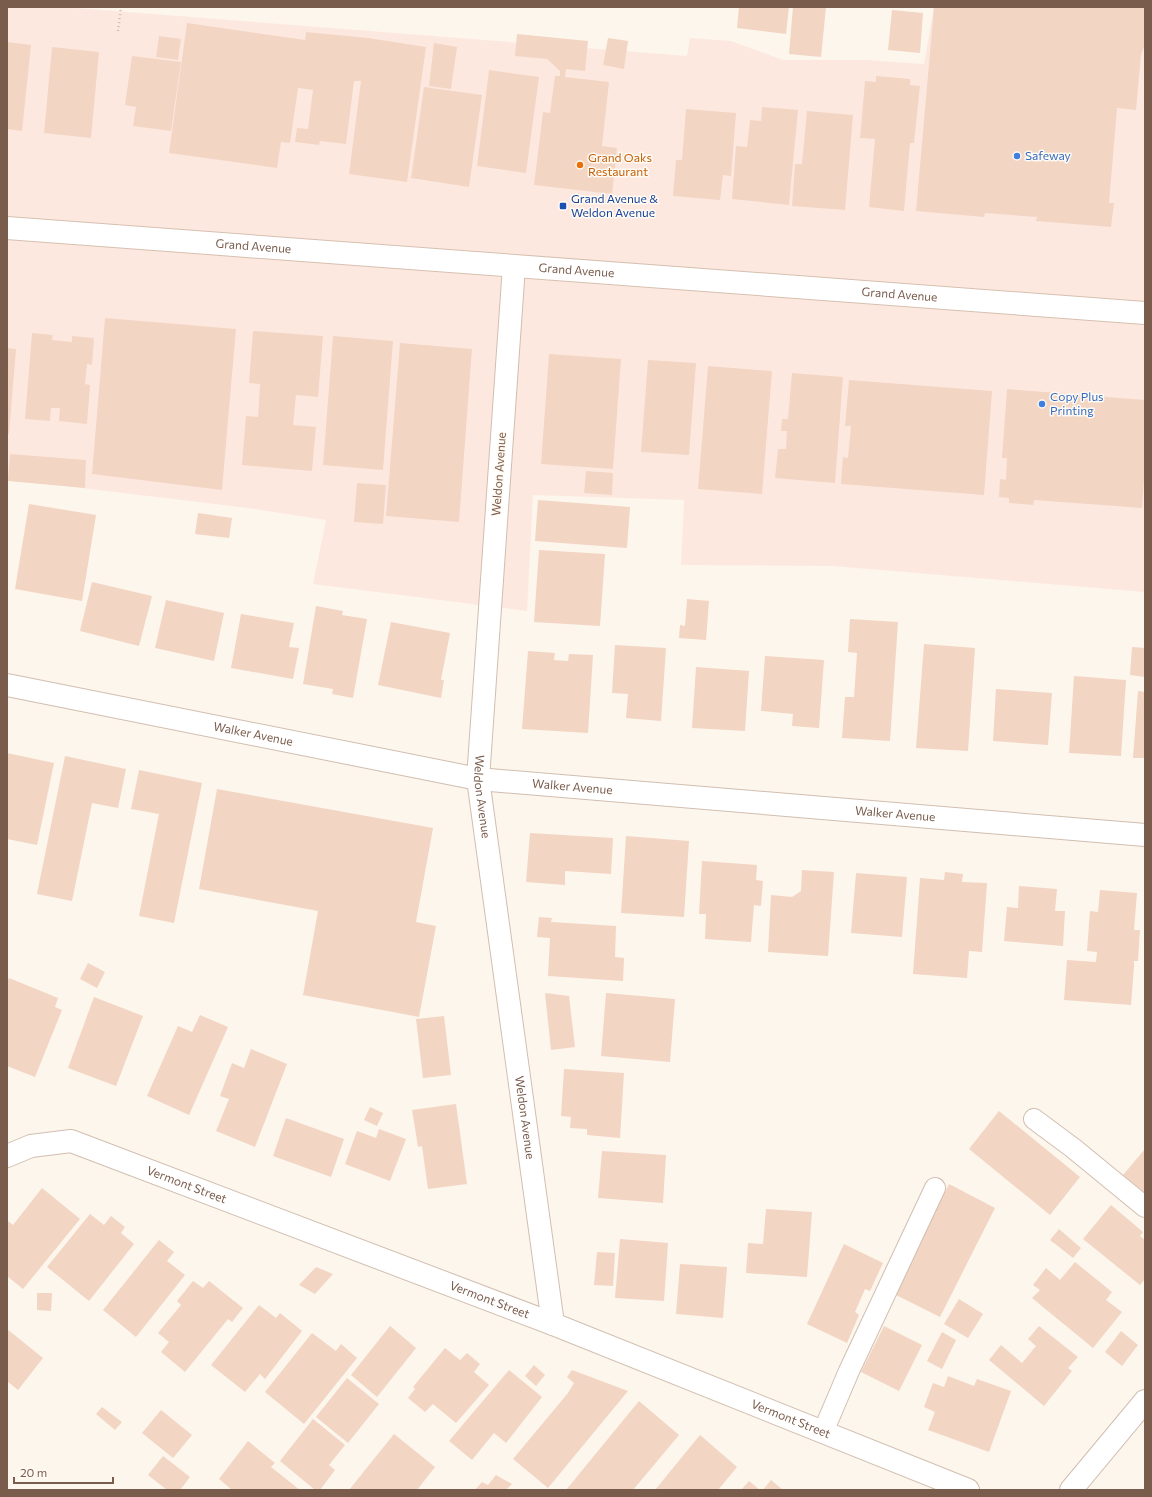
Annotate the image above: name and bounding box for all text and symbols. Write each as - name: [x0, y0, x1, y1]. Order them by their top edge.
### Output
- place label: Safeway: [1025, 148, 1071, 162]
- place label: Grand Oaks Restaurant: [588, 150, 652, 178]
- marker: Safeway: [1012, 151, 1022, 161]
- marker: Grand Oaks Restaurant: [575, 160, 585, 170]
- place label: Grand Avenue & Weldon Avenue: [571, 191, 658, 219]
- marker: Grand Avenue & Weldon Avenue: [558, 201, 568, 211]
- street label: Grand Avenue: [215, 236, 292, 255]
- street label: Grand Avenue: [538, 260, 615, 279]
- street label: Grand Avenue: [861, 284, 938, 303]
- place label: Copy Plus Printing: [1050, 389, 1104, 417]
- marker: Copy Plus Printing: [1037, 399, 1047, 409]
- street label: Weldon Avenue: [488, 432, 508, 516]
- street label: Walker Avenue: [212, 718, 294, 748]
- street label: Weldon Avenue: [472, 754, 494, 839]
- street label: Walker Avenue: [532, 776, 613, 796]
- street label: Walker Avenue: [855, 803, 936, 823]
- street label: Weldon Avenue: [513, 1075, 538, 1160]
- street label: Vermont Street: [145, 1162, 229, 1205]
- street label: Vermont Street: [448, 1277, 532, 1321]
- street label: Vermont Street: [749, 1396, 833, 1440]
- scale bar: [14, 1459, 113, 1485]
- text: 20 m: [20, 1465, 47, 1479]

